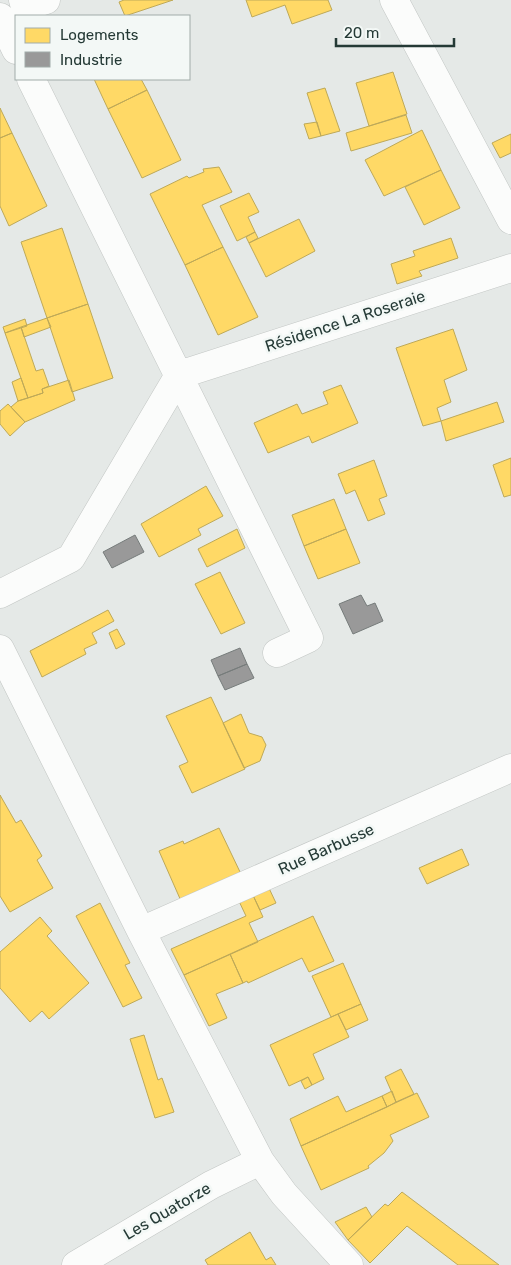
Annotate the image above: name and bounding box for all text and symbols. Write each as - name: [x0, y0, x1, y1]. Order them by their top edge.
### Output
- legend: [15, 15, 190, 80]
- scale bar: [336, 15, 454, 47]
- text: 20 m: [344, 24, 379, 42]
- text: Logements: [60, 26, 139, 44]
- text: Industrie: [60, 51, 122, 69]
- street label: Résidence La Roseraie: [262, 286, 428, 356]
- street label: Rue Barbusse: [275, 819, 377, 879]
- street label: Les Quatorze: [120, 1178, 214, 1244]

